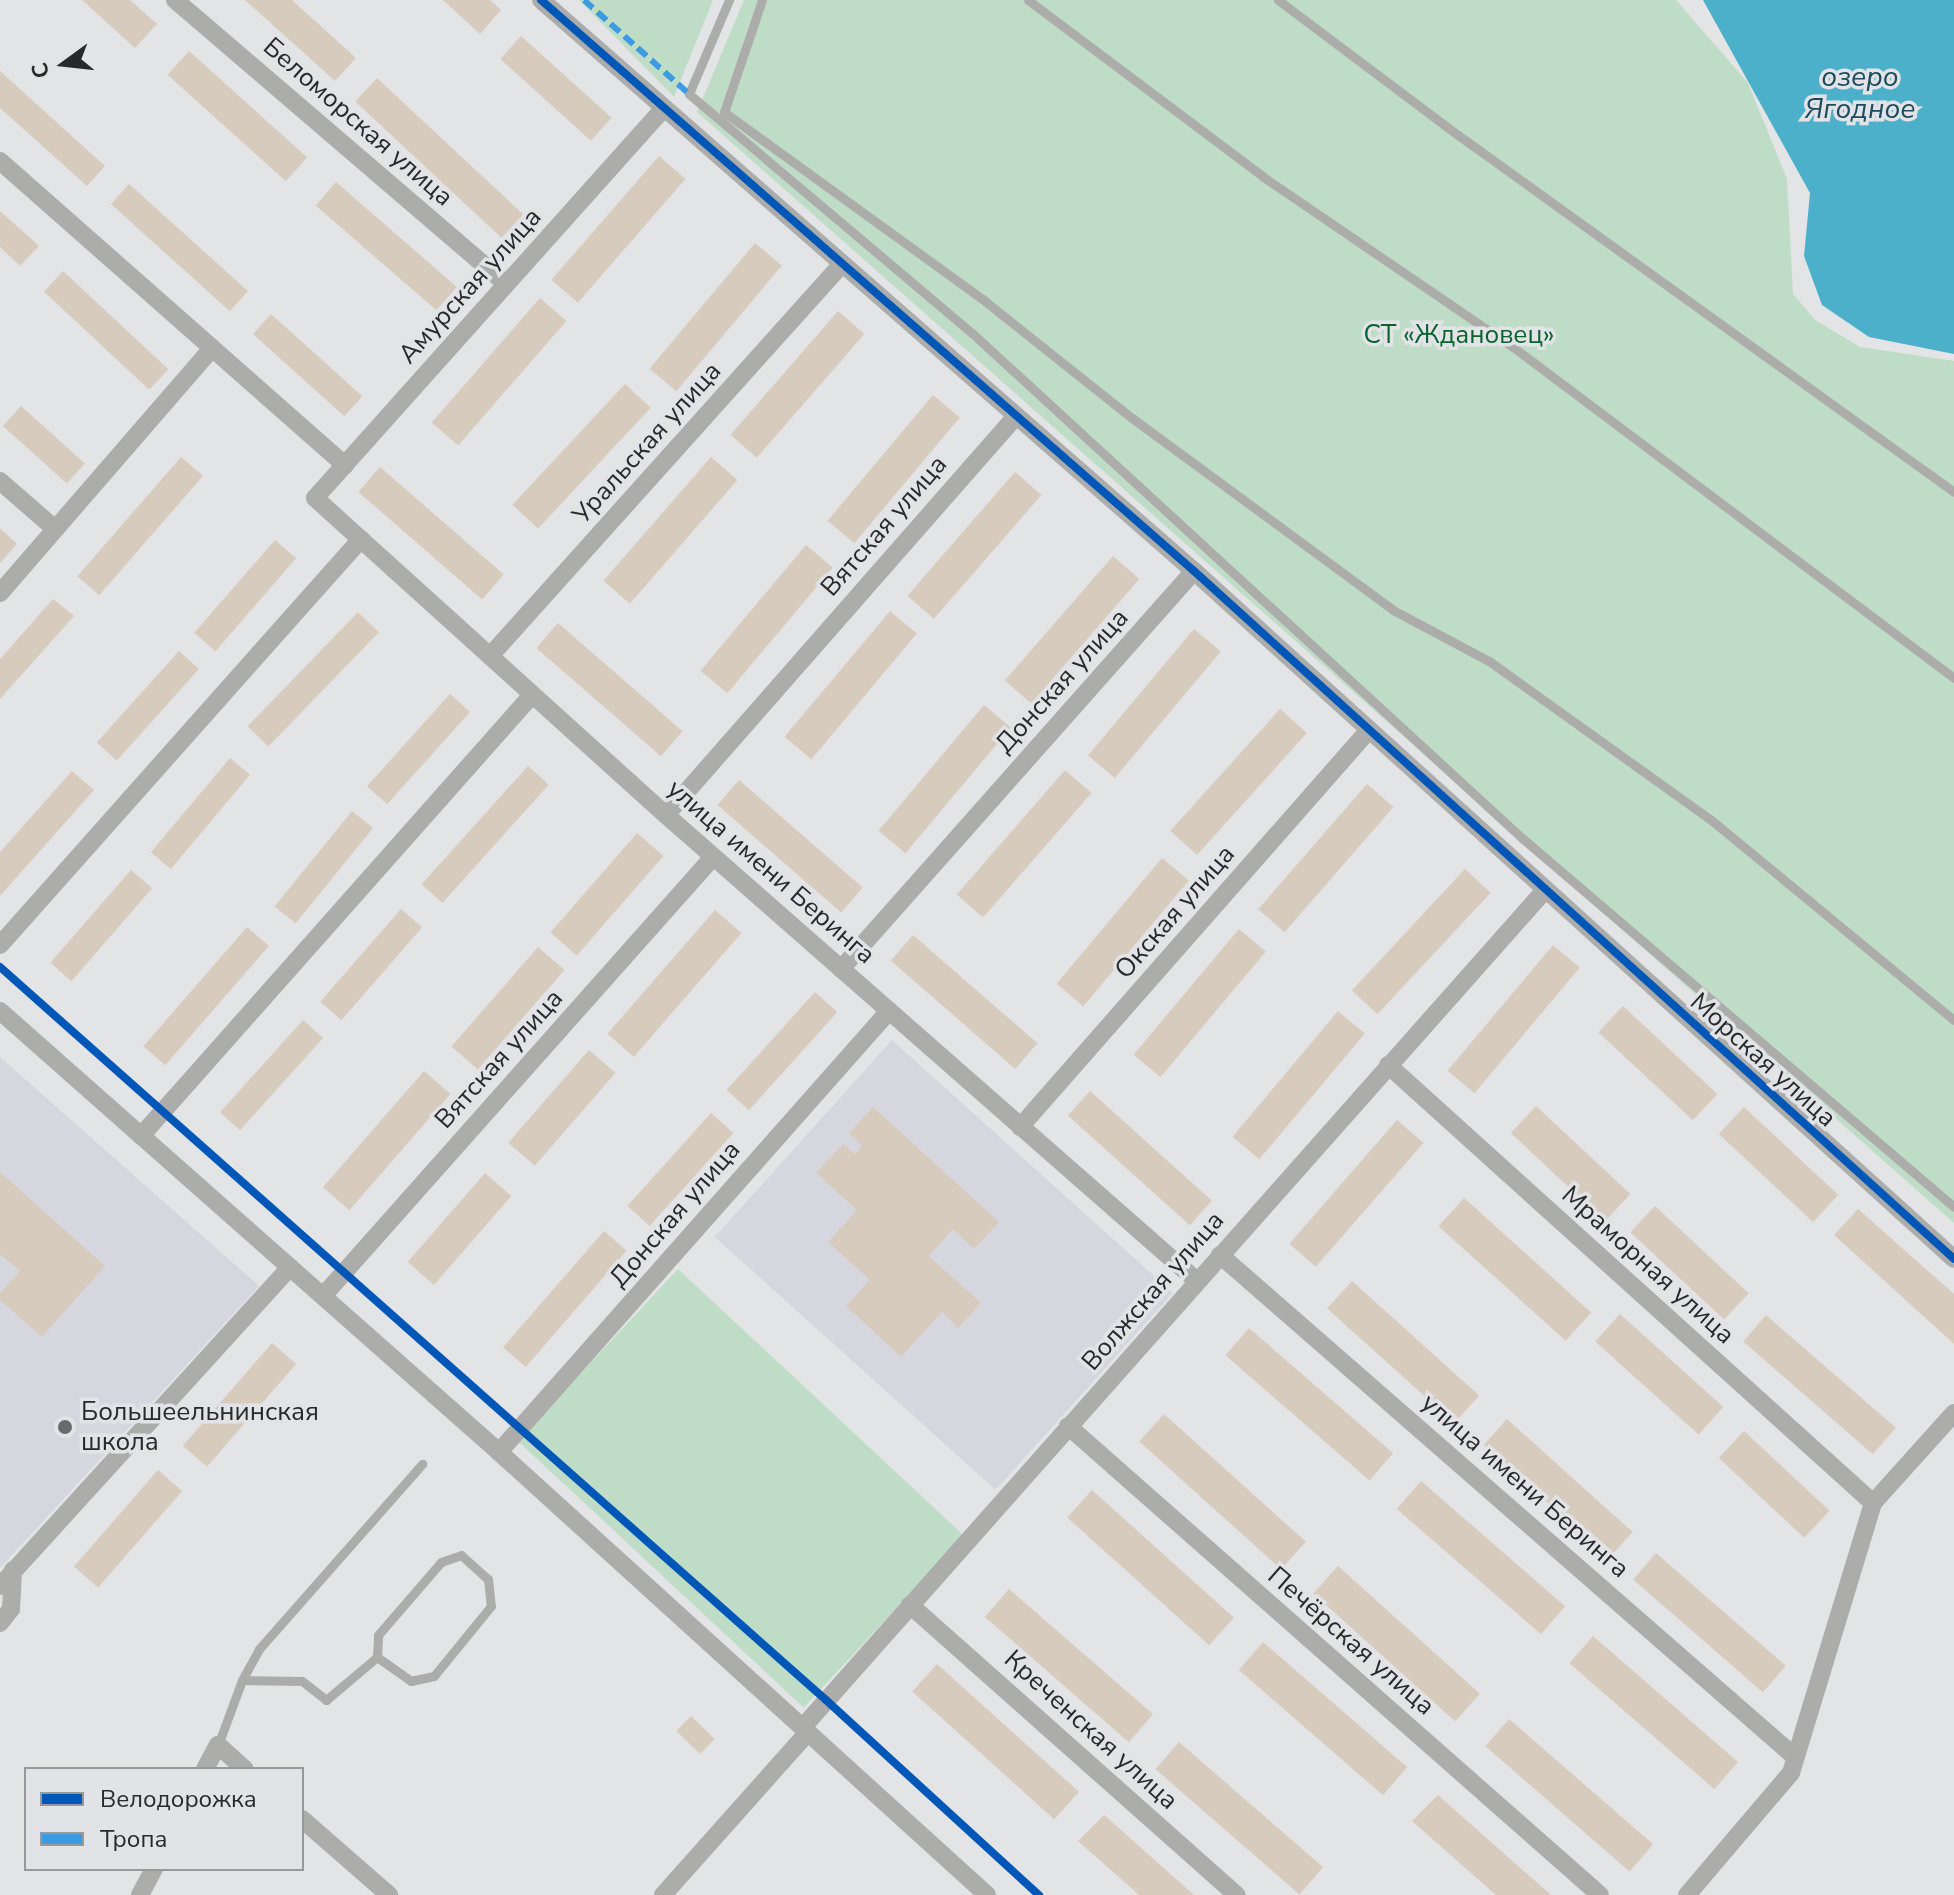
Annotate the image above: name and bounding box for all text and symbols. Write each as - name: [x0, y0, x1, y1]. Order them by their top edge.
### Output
- north arrow: [24, 24, 104, 104]
- street label: Беломорская улица: [257, 31, 459, 213]
- text: С: [24, 59, 57, 81]
- water label: озеро Ягодное: [1805, 60, 1915, 126]
- street label: Амурская улица: [392, 202, 548, 370]
- park label: СТ «Ждановец»: [1364, 319, 1554, 351]
- street label: Уральская улица: [566, 356, 728, 530]
- street label: Вятская улица: [814, 449, 954, 603]
- street label: Донская улица: [989, 602, 1135, 760]
- street label: улица имени Беринга: [661, 773, 881, 971]
- street label: Окская улица: [1109, 839, 1241, 985]
- street label: Вятская улица: [428, 983, 570, 1135]
- street label: Морская улица: [1684, 986, 1842, 1134]
- street label: Донская улица: [603, 1135, 747, 1293]
- street label: Мраморная улица: [1555, 1179, 1741, 1351]
- street label: Волжская улица: [1075, 1205, 1231, 1377]
- street label: улица имени Беринга: [1415, 1387, 1635, 1585]
- place label: Большеельнинская школа: [81, 1396, 319, 1458]
- marker: Большеельнинская школа: [56, 1418, 74, 1436]
- street label: Печёрская улица: [1261, 1560, 1441, 1722]
- street label: Креченская улица: [998, 1644, 1184, 1816]
- legend: [24, 1767, 304, 1871]
- text: Велодорожка: [100, 1783, 257, 1815]
- text: Тропа: [100, 1823, 167, 1855]

